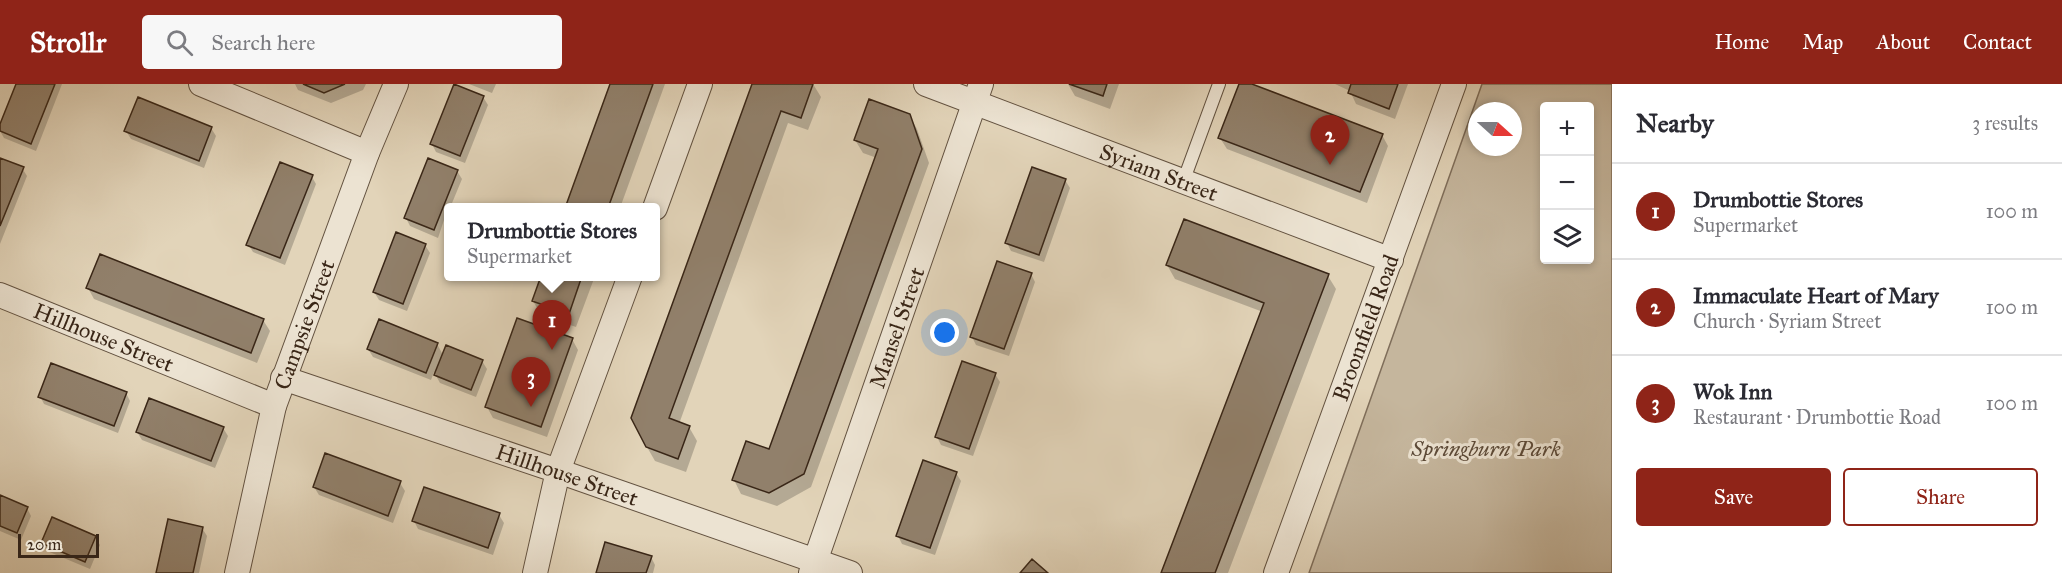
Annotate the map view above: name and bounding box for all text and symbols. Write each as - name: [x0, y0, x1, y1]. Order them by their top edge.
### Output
- search box: [142, 15, 562, 69]
- text: Strollr: [30, 25, 106, 60]
- icon: search: [163, 26, 196, 59]
- text: Search here: [211, 29, 315, 56]
- text: Home: [1714, 29, 1769, 55]
- text: Map: [1802, 29, 1843, 55]
- text: About: [1876, 29, 1930, 55]
- text: Contact: [1963, 29, 2032, 55]
- north arrow: [1468, 102, 1522, 156]
- map controls: [1540, 102, 1594, 264]
- button: +: [1540, 102, 1594, 156]
- text: Nearby: [1636, 107, 1714, 139]
- text: 3 results: [1972, 111, 2038, 135]
- pin: 2: [1310, 116, 1350, 165]
- street label: Syriam Street: [1096, 138, 1222, 207]
- button: −: [1540, 156, 1594, 210]
- text: Drumbottie Stores: [1693, 186, 1863, 213]
- text: 1: [1652, 199, 1659, 223]
- text: 100 m: [1986, 199, 2038, 223]
- popup: [444, 203, 660, 281]
- button: layers: [1540, 210, 1594, 264]
- text: Supermarket: [1693, 213, 1798, 237]
- text: Drumbottie Stores: [467, 217, 637, 244]
- text: Supermarket: [467, 244, 572, 268]
- street label: Broomfield Road: [1327, 251, 1405, 405]
- street label: Campsie Street: [268, 256, 341, 393]
- street label: Mansel Street: [863, 263, 930, 392]
- text: Immaculate Heart of Mary: [1693, 282, 1939, 309]
- text: 2: [1651, 295, 1660, 319]
- text: 100 m: [1986, 295, 2038, 319]
- street label: Hillhouse Street: [30, 297, 178, 378]
- pin: 1: [532, 300, 572, 350]
- text: Church · Syriam Street: [1693, 309, 1881, 333]
- your location: [930, 318, 959, 347]
- pin: 3: [512, 358, 550, 407]
- text: Wok Inn: [1693, 378, 1772, 405]
- text: 3: [1652, 391, 1660, 415]
- text: 100 m: [1986, 391, 2038, 415]
- text: Restaurant · Drumbottie Road: [1693, 405, 1941, 429]
- park label: Springburn Park: [1410, 435, 1561, 462]
- street label: Hillhouse Street: [492, 438, 642, 512]
- button: Save: [1636, 468, 1831, 526]
- button: Share: [1843, 468, 2038, 526]
- scale bar: [18, 531, 99, 558]
- text: 20 m: [27, 535, 61, 554]

